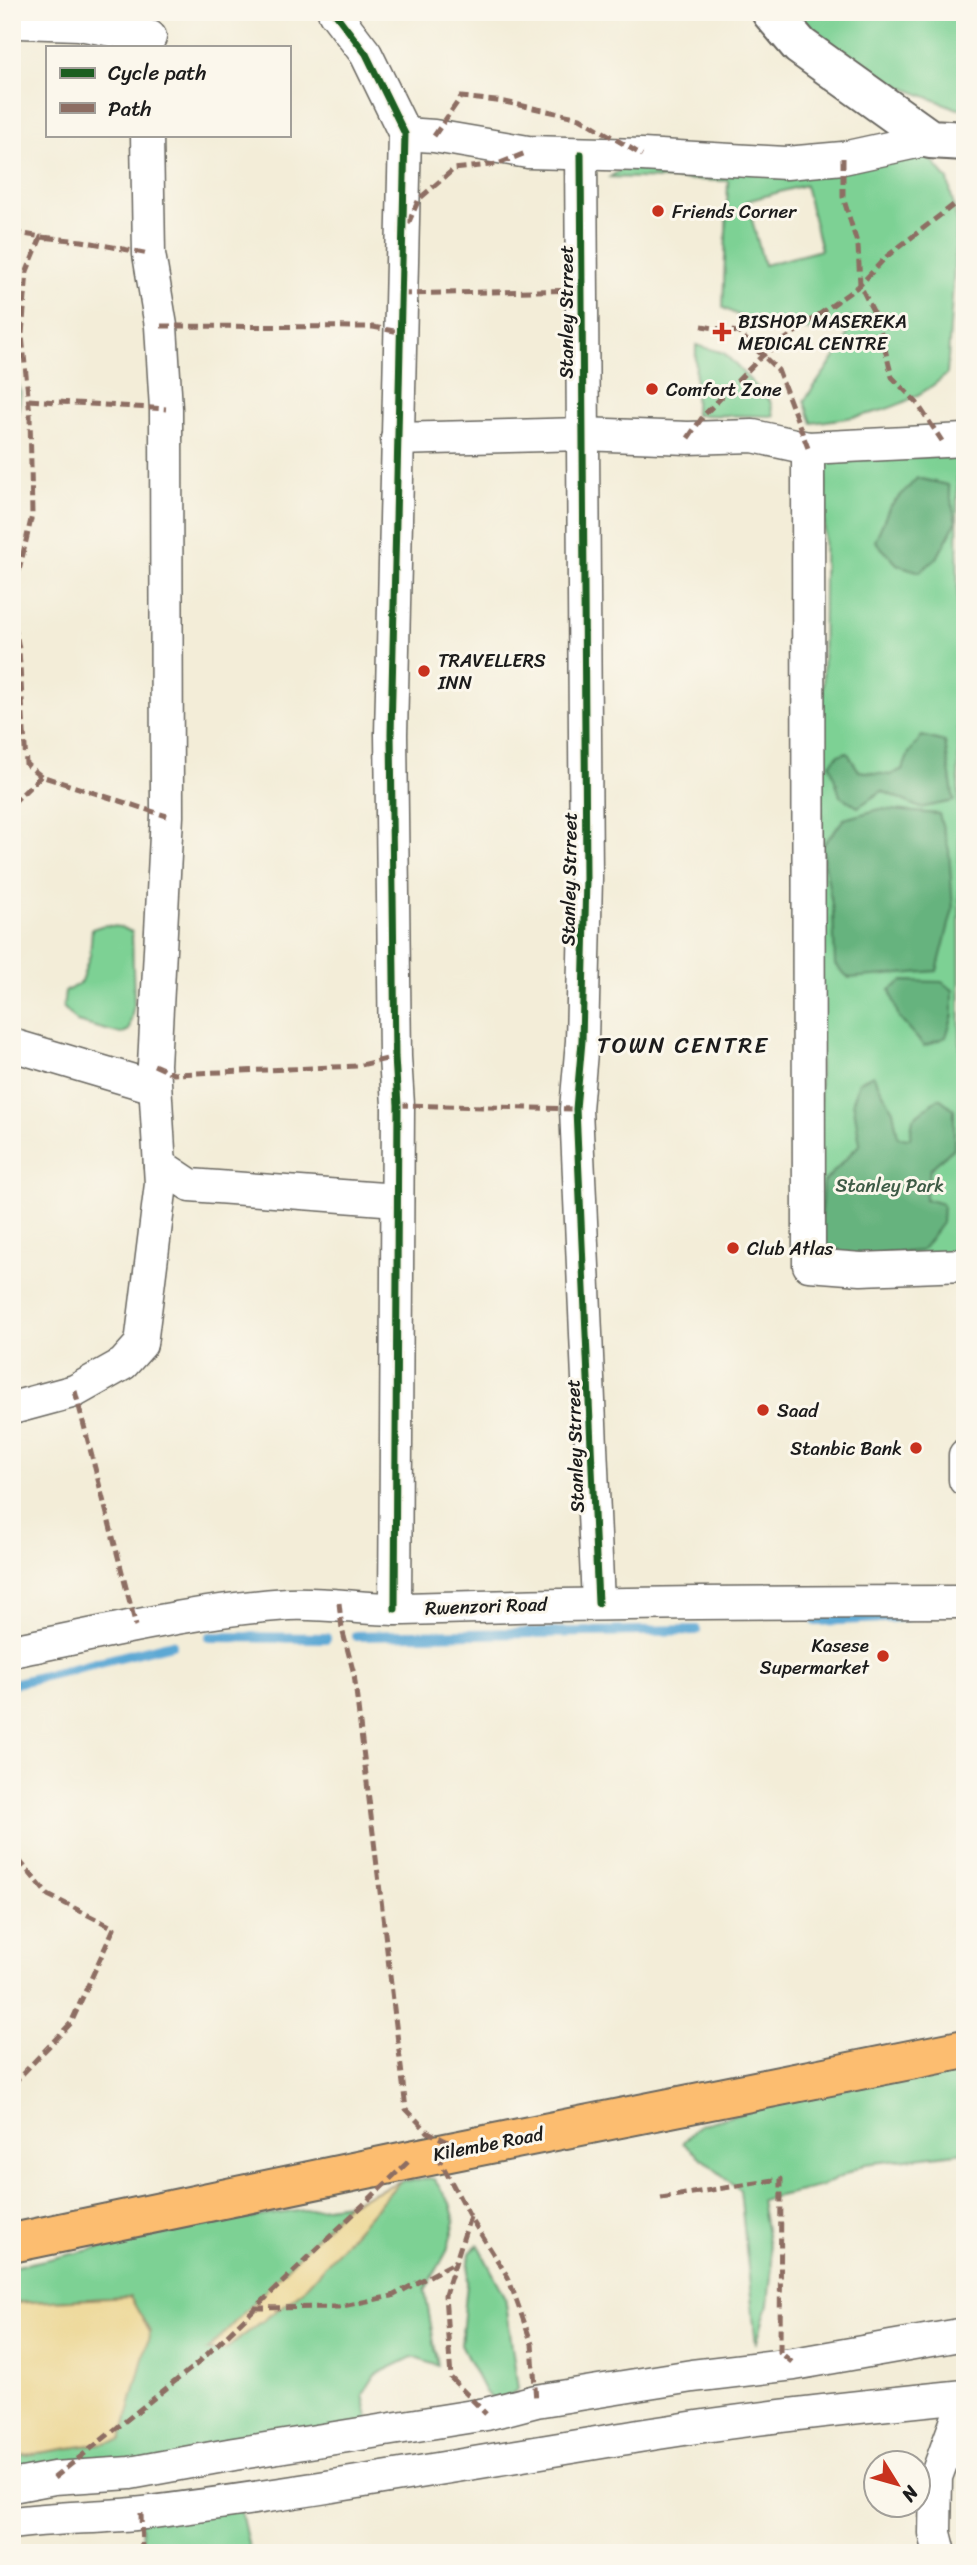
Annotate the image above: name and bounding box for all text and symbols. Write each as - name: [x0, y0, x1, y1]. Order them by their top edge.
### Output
- legend: [46, 46, 290, 136]
- text: Cycle path: [108, 54, 207, 92]
- text: Path: [108, 90, 151, 128]
- place label: Friends Corner: [672, 195, 797, 228]
- marker: Friends Corner: [650, 203, 666, 219]
- street label: Stanley Strreet: [550, 245, 583, 379]
- place label: BISHOP MASEREKA MEDICAL CENTRE: [738, 305, 907, 360]
- marker: BISHOP MASEREKA MEDICAL CENTRE: [712, 322, 732, 342]
- place label: Comfort Zone: [666, 373, 782, 406]
- marker: Comfort Zone: [644, 381, 660, 397]
- place label: TRAVELLERS INN: [437, 644, 546, 699]
- marker: TRAVELLERS INN: [416, 663, 432, 679]
- street label: Stanley Strreet: [551, 812, 587, 946]
- district label: TOWN CENTRE: [597, 1025, 769, 1066]
- park label: Stanley Park: [836, 1169, 944, 1202]
- place label: Club Atlas: [747, 1232, 834, 1265]
- marker: Club Atlas: [725, 1240, 741, 1256]
- street label: Stanley Strreet: [556, 1379, 594, 1513]
- place label: Saad: [777, 1394, 820, 1427]
- marker: Saad: [755, 1402, 771, 1418]
- place label: Stanbic Bank: [790, 1432, 902, 1465]
- marker: Stanbic Bank: [908, 1440, 924, 1456]
- street label: Rwenzori Road: [424, 1587, 549, 1625]
- place label: Kasese Supermarket: [760, 1629, 870, 1684]
- marker: Kasese Supermarket: [875, 1648, 891, 1664]
- street label: Kilembe Road: [430, 2117, 548, 2171]
- north arrow: [862, 2450, 932, 2520]
- text: N: [893, 2478, 928, 2510]

